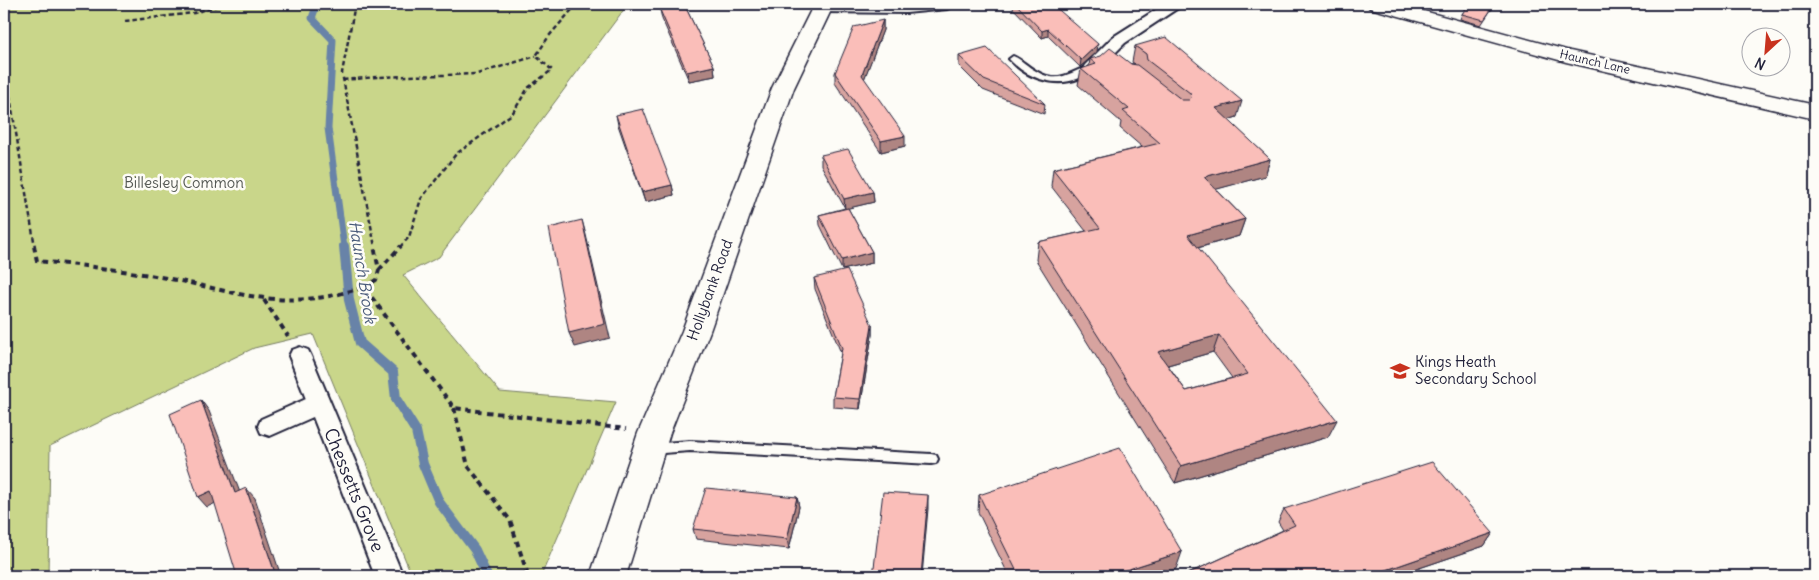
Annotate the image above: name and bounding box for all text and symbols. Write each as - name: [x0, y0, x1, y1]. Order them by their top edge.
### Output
- north arrow: [1742, 28, 1792, 78]
- street label: Haunch Lane: [1558, 46, 1632, 77]
- text: N: [1752, 53, 1769, 74]
- park label: Billesley Common: [124, 173, 244, 192]
- water label: Haunch Brook: [345, 219, 381, 326]
- street label: Hollybank Road: [682, 236, 737, 343]
- place label: Kings Heath Secondary School: [1415, 352, 1537, 388]
- school or university icon: Kings Heath Secondary School: [1389, 360, 1411, 382]
- street label: Chessetts Grove: [319, 425, 390, 555]

